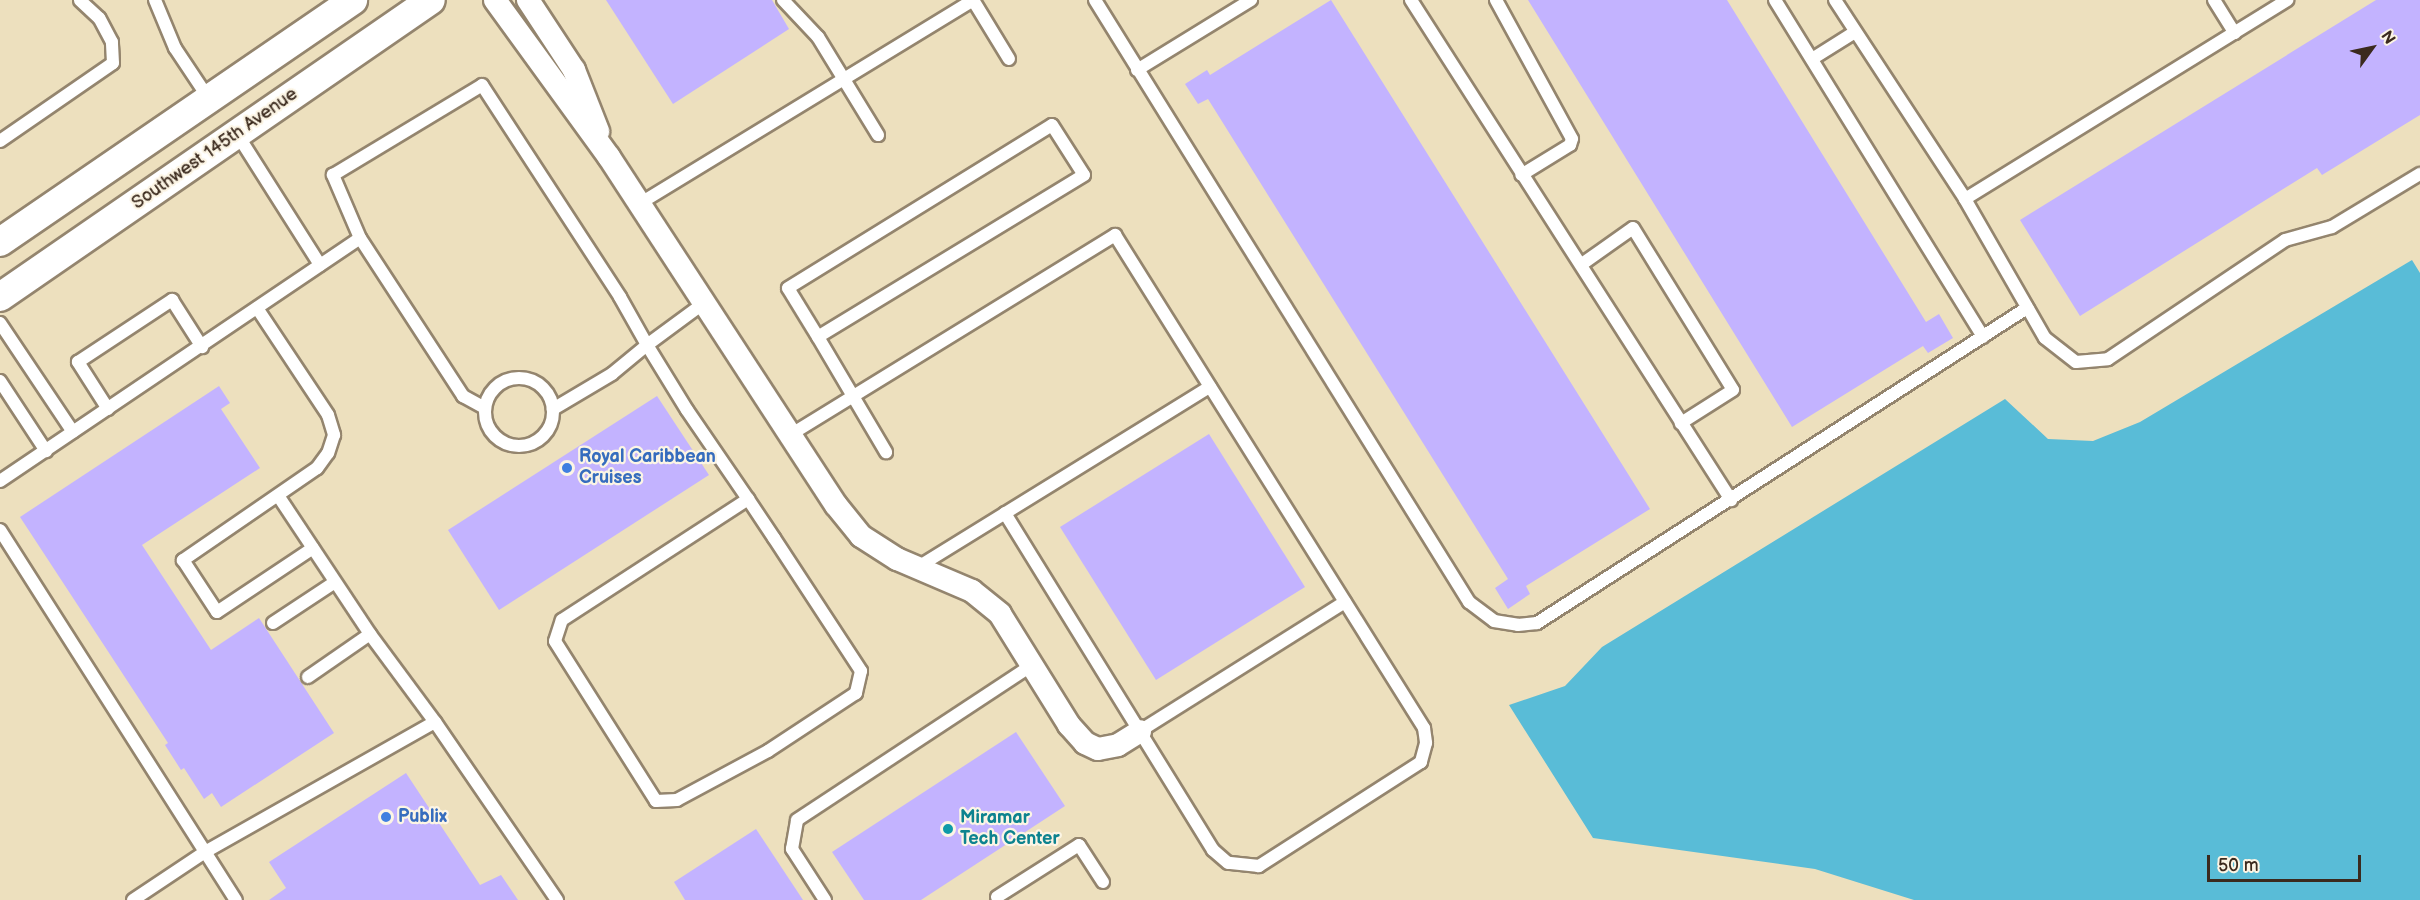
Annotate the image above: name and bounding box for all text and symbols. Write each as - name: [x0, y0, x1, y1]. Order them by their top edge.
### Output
- north arrow: [2342, 18, 2402, 78]
- text: N: [2376, 28, 2399, 48]
- street label: Southwest 145th Avenue: [128, 84, 302, 214]
- place label: Royal Caribbean Cruises: [579, 447, 716, 490]
- marker: Royal Caribbean Cruises: [560, 461, 574, 475]
- place label: Publix: [398, 806, 447, 828]
- place label: Miramar Tech Center: [960, 808, 1060, 850]
- marker: Publix: [379, 810, 393, 824]
- marker: Miramar Tech Center: [941, 822, 955, 836]
- scale bar: [2210, 843, 2364, 881]
- text: 50 m: [2218, 855, 2259, 876]

